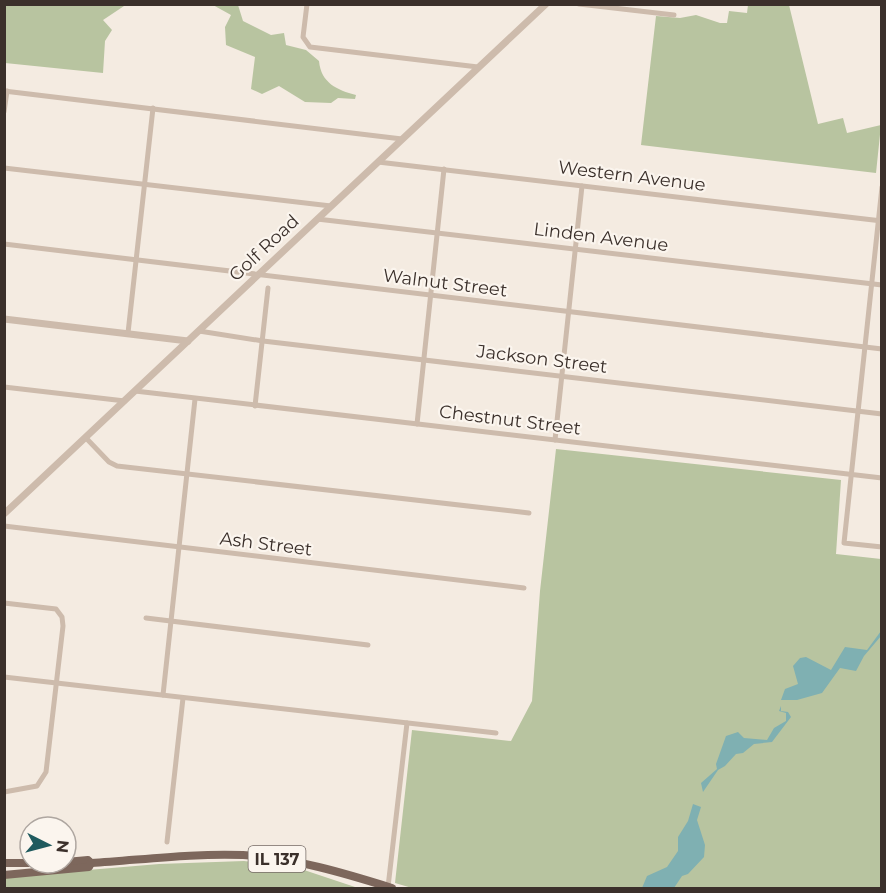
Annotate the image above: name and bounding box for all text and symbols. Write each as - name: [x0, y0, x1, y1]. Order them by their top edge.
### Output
- street label: Western Avenue: [557, 156, 707, 196]
- street label: Golf Road: [224, 210, 304, 286]
- street label: Linden Avenue: [532, 218, 670, 256]
- street label: Walnut Street: [382, 264, 508, 302]
- street label: Jackson Street: [474, 340, 609, 378]
- street label: Chestnut Street: [438, 400, 582, 440]
- street label: Ash Street: [219, 527, 313, 561]
- north arrow: [18, 815, 78, 875]
- text: N: [52, 839, 73, 854]
- road number: IL 137: [248, 846, 306, 872]

